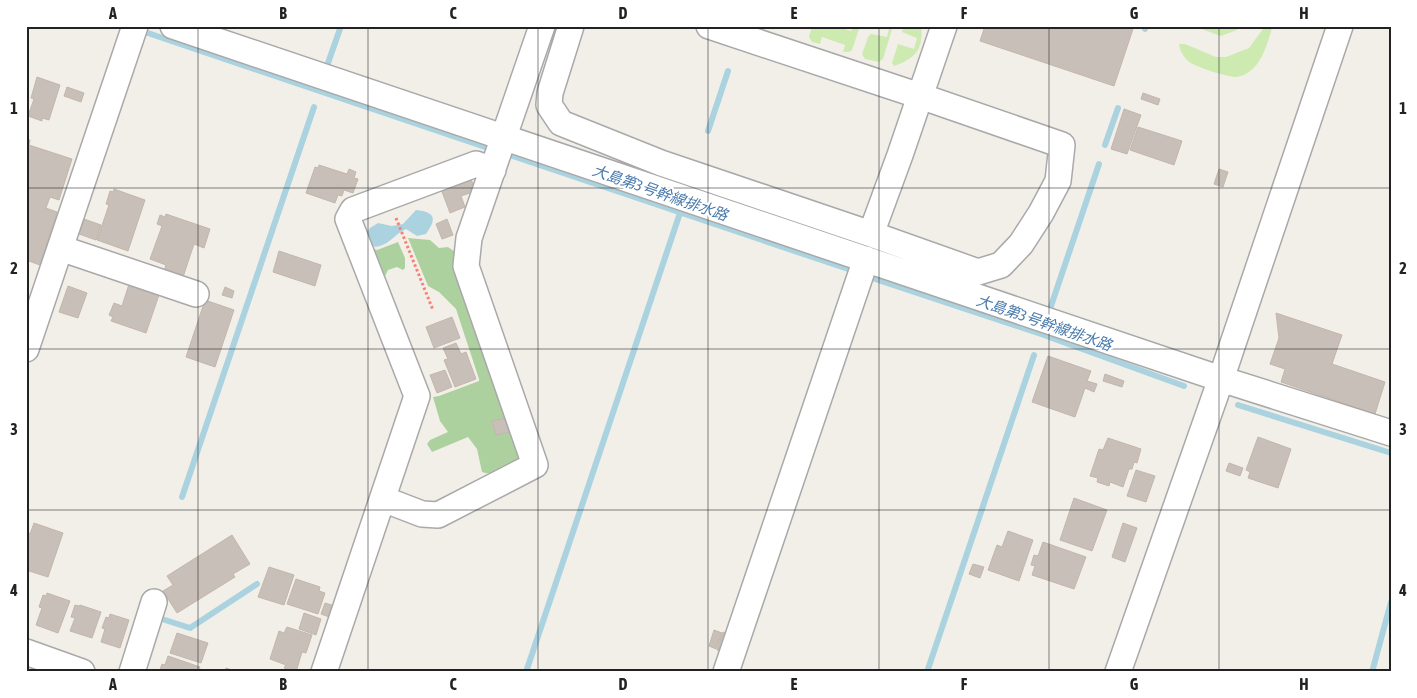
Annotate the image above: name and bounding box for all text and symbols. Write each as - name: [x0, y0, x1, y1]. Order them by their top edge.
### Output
- text: A: [108, 4, 117, 22]
- text: B: [279, 4, 287, 22]
- text: C: [449, 4, 457, 22]
- text: D: [619, 4, 628, 22]
- text: E: [791, 4, 798, 22]
- text: F: [961, 4, 968, 22]
- text: G: [1130, 4, 1139, 22]
- text: H: [1299, 4, 1309, 22]
- text: 1: [10, 99, 18, 117]
- text: 1: [1399, 99, 1407, 117]
- water label: 大島第3号幹線排水路: [590, 161, 732, 224]
- text: 2: [10, 259, 18, 277]
- text: 2: [1399, 259, 1407, 277]
- water label: 大島第3号幹線排水路: [974, 291, 1116, 354]
- text: 3: [10, 420, 18, 438]
- text: 3: [1399, 420, 1407, 438]
- text: 4: [9, 581, 18, 599]
- text: 4: [1398, 581, 1407, 599]
- text: A: [108, 675, 117, 693]
- text: B: [279, 675, 287, 693]
- text: C: [449, 675, 457, 693]
- text: D: [619, 675, 628, 693]
- text: E: [791, 675, 798, 693]
- text: F: [961, 675, 968, 693]
- text: G: [1130, 675, 1139, 693]
- text: H: [1299, 675, 1309, 693]

